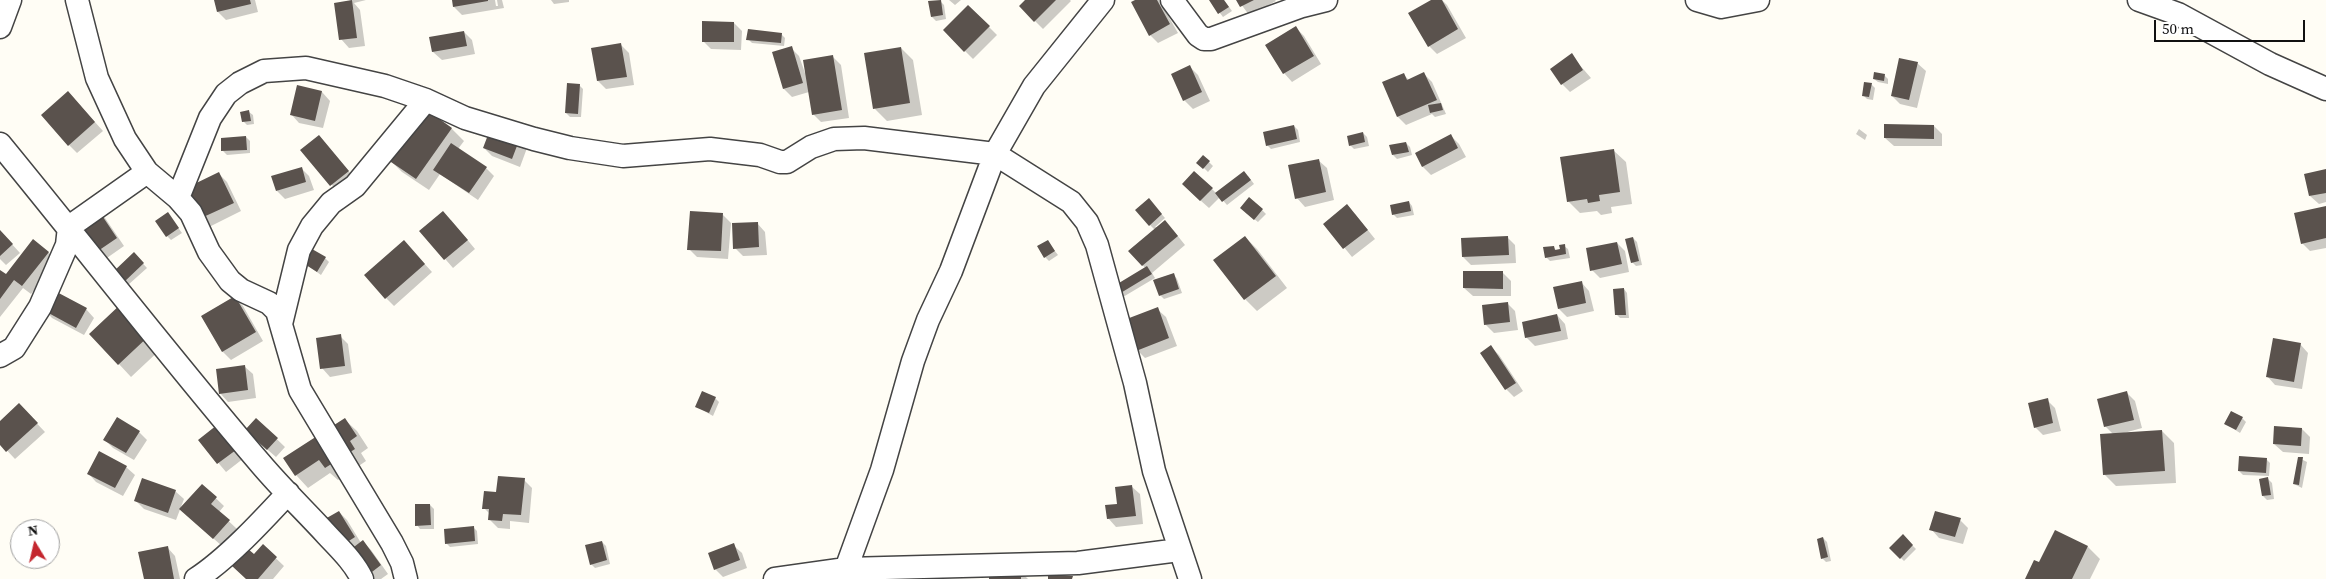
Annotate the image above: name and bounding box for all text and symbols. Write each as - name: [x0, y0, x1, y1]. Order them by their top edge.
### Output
- scale bar: [2156, 10, 2307, 42]
- text: 50 m: [2162, 18, 2194, 39]
- north arrow: [10, 519, 60, 569]
- text: N: [26, 519, 39, 541]

